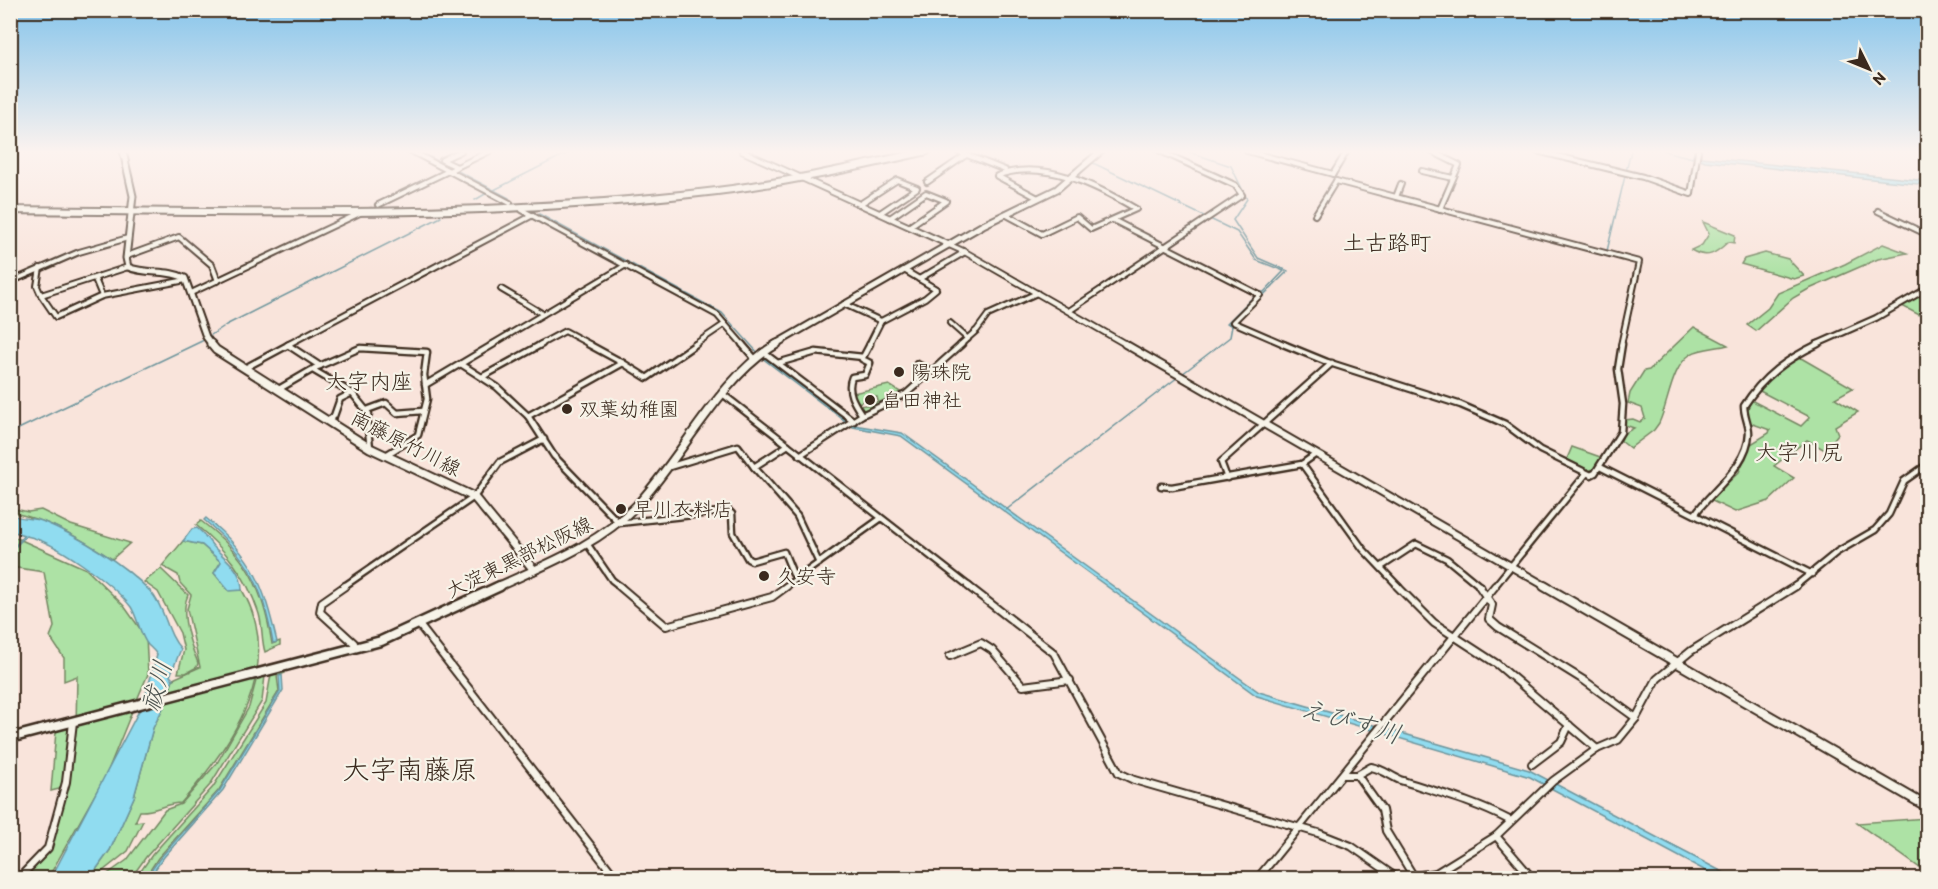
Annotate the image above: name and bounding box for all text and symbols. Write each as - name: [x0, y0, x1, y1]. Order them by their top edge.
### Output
- north arrow: [1839, 39, 1899, 99]
- text: N: [1869, 68, 1890, 89]
- district label: 土古路町: [1343, 229, 1431, 256]
- place label: 陽珠院: [911, 360, 971, 384]
- marker: 陽珠院: [892, 365, 906, 379]
- district label: 大字内座: [325, 368, 413, 395]
- place label: 畠田神社: [882, 388, 962, 412]
- marker: 畠田神社: [863, 393, 877, 407]
- place label: 双葉幼稚園: [579, 397, 679, 421]
- marker: 双葉幼稚園: [560, 402, 574, 416]
- street label: 南藤原竹川線: [347, 405, 465, 481]
- district label: 大字川尻: [1755, 439, 1843, 466]
- place label: 早川衣料店: [633, 497, 733, 521]
- marker: 早川衣料店: [614, 502, 628, 516]
- street label: 大淀東黒部松阪線: [442, 511, 596, 603]
- place label: 久安寺: [776, 564, 836, 588]
- marker: 久安寺: [757, 569, 771, 583]
- water label: 祓川: [133, 657, 179, 715]
- water label: えびす川: [1297, 691, 1405, 751]
- district label: 大字南藤原: [343, 753, 478, 786]

